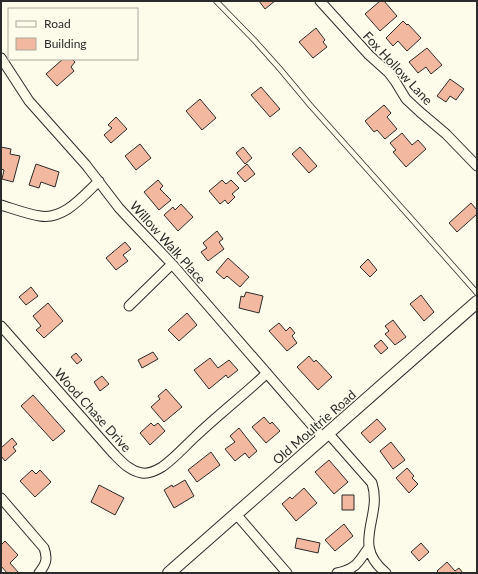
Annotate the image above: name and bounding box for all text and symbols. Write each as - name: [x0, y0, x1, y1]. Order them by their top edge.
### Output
- legend: [8, 8, 138, 60]
- text: Road: [44, 16, 71, 31]
- street label: Fox Hollow Lane: [360, 28, 436, 108]
- text: Building: [44, 36, 87, 51]
- street label: Willow Walk Place: [127, 197, 209, 287]
- street label: Wood Chase Drive: [51, 365, 135, 455]
- street label: Old Moultrie Road: [269, 386, 359, 468]

